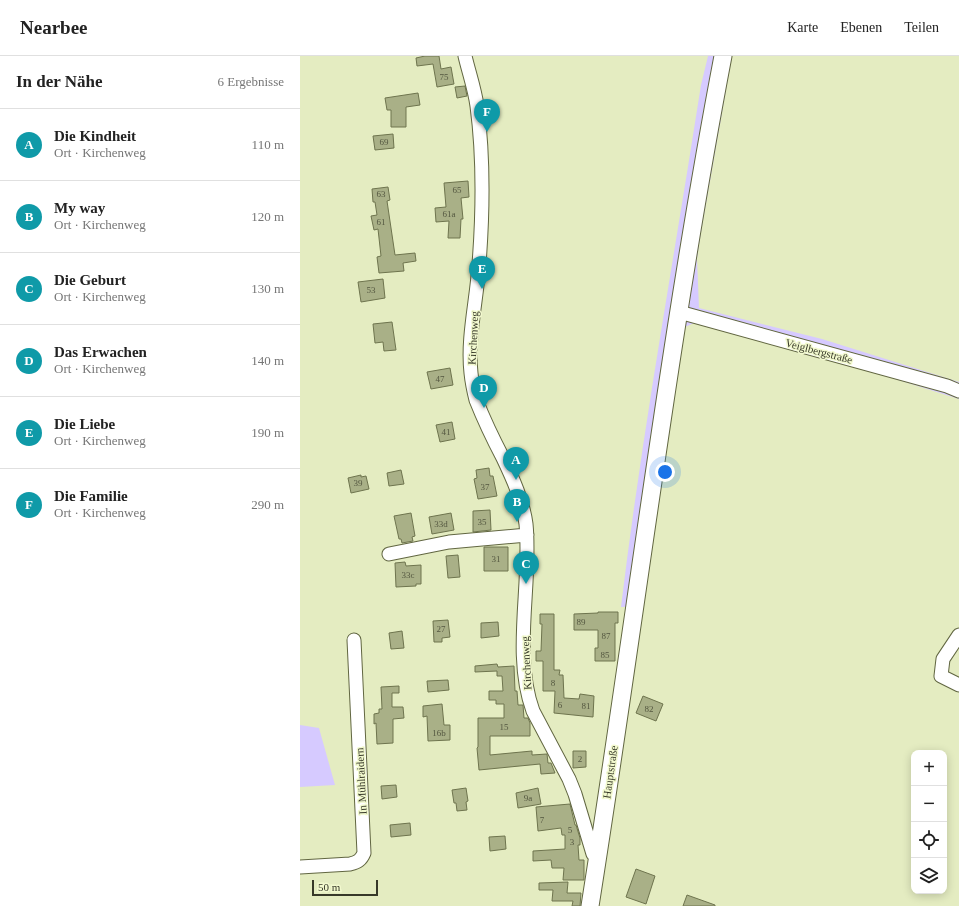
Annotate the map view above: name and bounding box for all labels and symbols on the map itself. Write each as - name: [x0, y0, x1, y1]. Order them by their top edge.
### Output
- house number: 75: [440, 72, 449, 82]
- pin: F: [474, 99, 500, 132]
- house number: 69: [380, 137, 389, 147]
- house number: 65: [453, 185, 462, 195]
- house number: 63: [377, 189, 386, 199]
- house number: 61a: [443, 209, 456, 219]
- house number: 61: [377, 217, 386, 227]
- pin: E: [469, 256, 495, 289]
- house number: 53: [367, 285, 376, 295]
- street label: Kirchenweg: [466, 310, 480, 365]
- street label: Veiglbergstraße: [784, 336, 854, 366]
- house number: 47: [436, 374, 445, 384]
- pin: D: [471, 375, 497, 408]
- house number: 41: [442, 427, 451, 437]
- pin: A: [503, 447, 529, 480]
- your location: [655, 462, 675, 482]
- house number: 39: [354, 478, 363, 488]
- house number: 37: [481, 482, 490, 492]
- pin: B: [504, 489, 530, 522]
- house number: 35: [478, 517, 487, 527]
- house number: 33d: [434, 519, 448, 529]
- pin: C: [513, 551, 539, 584]
- house number: 31: [492, 554, 501, 564]
- house number: 33c: [402, 570, 415, 580]
- house number: 89: [577, 617, 586, 627]
- house number: 27: [437, 624, 446, 634]
- house number: 87: [602, 631, 611, 641]
- street label: Kirchenweg: [519, 635, 533, 690]
- house number: 85: [601, 650, 610, 660]
- house number: 8: [551, 678, 556, 688]
- house number: 6: [558, 700, 563, 710]
- house number: 81: [582, 701, 591, 711]
- house number: 82: [645, 704, 654, 714]
- house number: 15: [500, 722, 509, 732]
- house number: 16b: [432, 728, 446, 738]
- street label: Hauptstraße: [600, 745, 620, 799]
- street label: In Mühlraidern: [353, 747, 369, 815]
- house number: 2: [578, 754, 582, 764]
- house number: 9a: [524, 793, 532, 803]
- house number: 7: [540, 815, 545, 825]
- house number: 5: [568, 825, 573, 835]
- house number: 3: [570, 837, 575, 847]
- scale bar: [312, 878, 378, 897]

